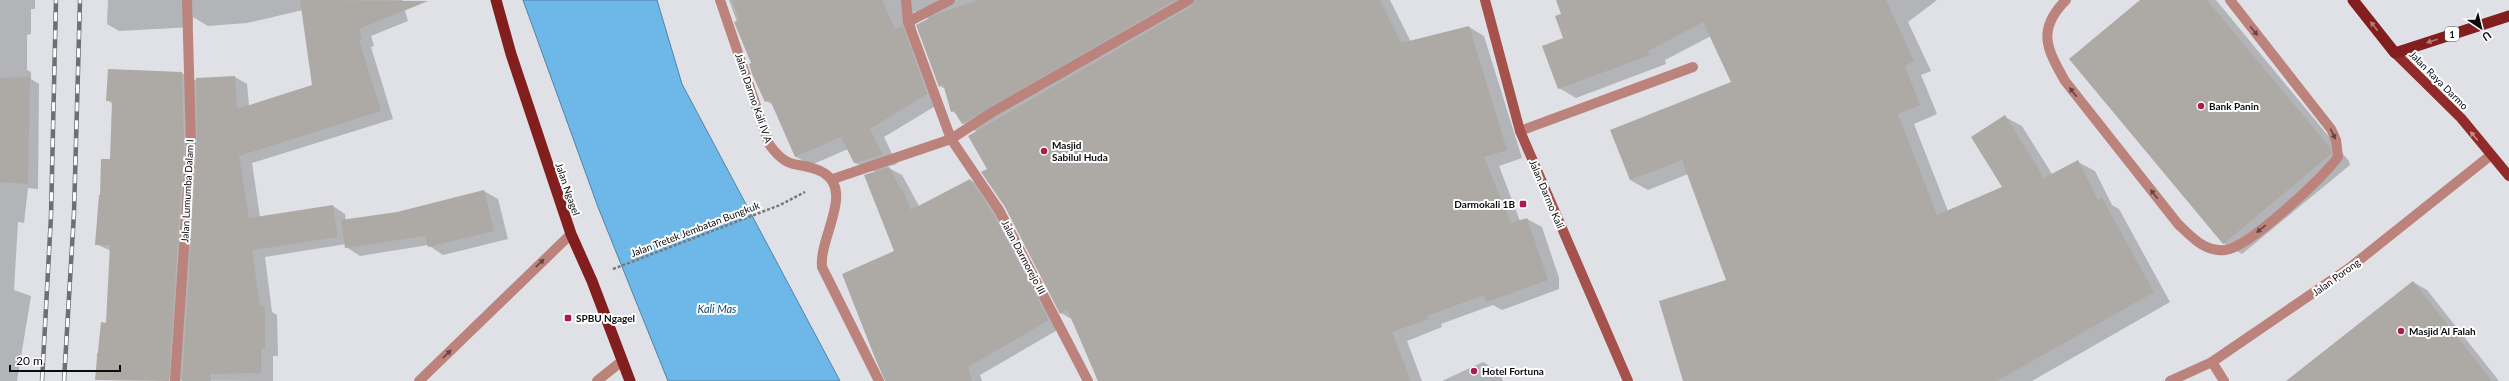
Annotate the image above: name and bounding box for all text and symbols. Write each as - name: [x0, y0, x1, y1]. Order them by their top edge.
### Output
- north arrow: [2461, 8, 2501, 48]
- one-way arrow: [2370, 21, 2378, 32]
- one-way arrow: [2249, 25, 2258, 36]
- road number: 1: [2445, 27, 2459, 41]
- text: U: [2480, 29, 2494, 44]
- one-way arrow: [2426, 38, 2438, 44]
- street label: Jalan Raya Darmo: [2407, 48, 2471, 112]
- street label: Jalan Darmo Kali IV A: [733, 52, 775, 145]
- one-way arrow: [2069, 86, 2078, 97]
- place label: Bank Panin: [2209, 100, 2259, 112]
- marker: Bank Panin: [2196, 101, 2206, 111]
- one-way arrow: [2330, 128, 2336, 139]
- one-way arrow: [2470, 130, 2479, 141]
- street label: Jalan Lumumba Dalam I: [178, 139, 196, 243]
- place label: Masjid Sabilul Huda: [1052, 139, 1108, 163]
- marker: Masjid Sabilul Huda: [1039, 146, 1049, 156]
- street label: Jalan Darmo Kali: [1527, 158, 1567, 230]
- street label: Jalan Ngagel: [553, 161, 583, 217]
- one-way arrow: [2150, 188, 2159, 199]
- place label: Darmokali 1B: [1454, 198, 1515, 210]
- street label: Jalan Tretek Jembatan Bungkuk: [629, 199, 762, 259]
- marker: Darmokali 1B: [1518, 199, 1528, 209]
- street label: Jalan Darmorejo III: [999, 218, 1049, 296]
- one-way arrow: [2255, 224, 2266, 233]
- street label: Jalan Porong: [2310, 256, 2362, 298]
- one-way arrow: [536, 259, 545, 268]
- water label: Kali Mas: [697, 302, 737, 315]
- place label: SPBU Ngagel: [576, 312, 635, 324]
- marker: SPBU Ngagel: [563, 313, 573, 323]
- place label: Masjid Al Falah: [2409, 325, 2476, 337]
- marker: Masjid Al Falah: [2396, 326, 2406, 336]
- scale bar: [10, 347, 120, 373]
- one-way arrow: [442, 349, 452, 359]
- text: 20 m: [16, 353, 43, 368]
- place label: Hotel Fortuna: [1482, 365, 1544, 377]
- marker: Hotel Fortuna: [1469, 366, 1479, 376]

